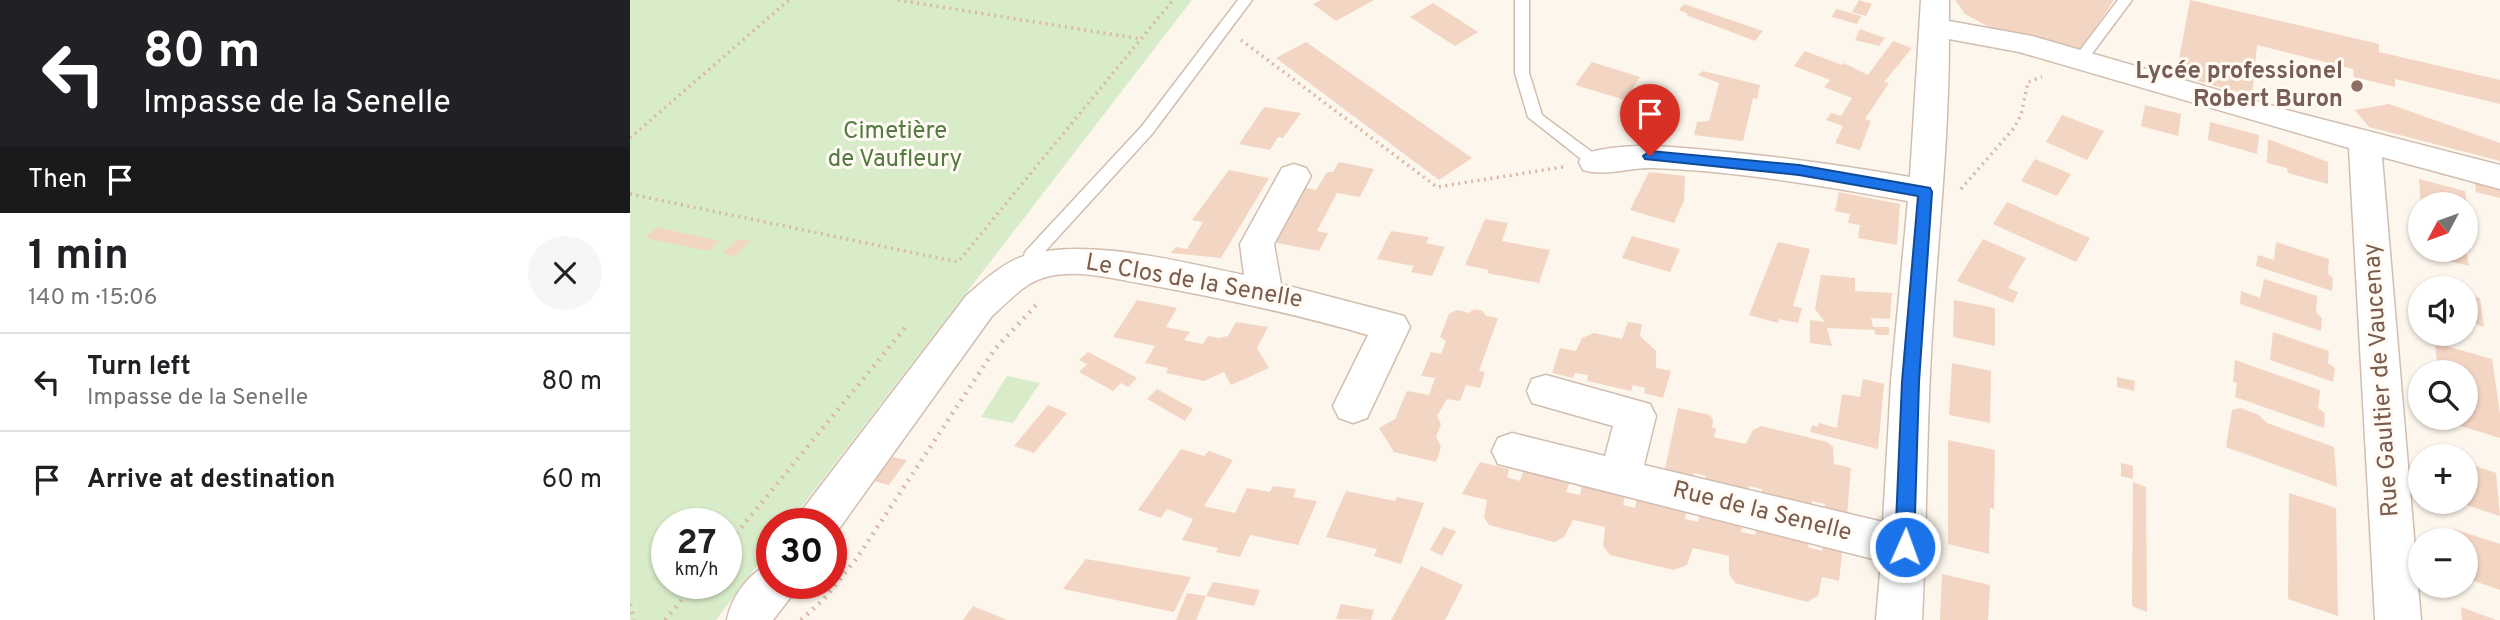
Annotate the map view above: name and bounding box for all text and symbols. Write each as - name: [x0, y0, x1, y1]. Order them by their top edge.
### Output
- text: 80 m: [143, 23, 260, 85]
- icon: left: [28, 28, 119, 119]
- place label: Lycée professionel Robert Buron: [2135, 57, 2343, 115]
- marker: Lycée professionel Robert Buron: [2349, 78, 2365, 94]
- text: Impasse de la Senelle: [143, 84, 451, 124]
- pin: [1620, 84, 1680, 156]
- icon: arrive: [1631, 95, 1669, 133]
- park label: Cimetière de Vaufleury: [828, 117, 962, 175]
- icon: arrive: [101, 161, 139, 199]
- text: Then: [28, 164, 87, 197]
- north arrow: [2408, 192, 2478, 262]
- map controls: [2408, 192, 2478, 598]
- text: 1 min: [28, 231, 129, 284]
- button: close: [528, 236, 602, 310]
- street label: Rue Gaultier de Vaucenay: [2357, 242, 2407, 518]
- street label: Le Clos de la Senelle: [1083, 248, 1305, 316]
- button: sound: [2408, 276, 2478, 346]
- text: 140 m · 15:06: [28, 284, 157, 313]
- text: Turn left: [87, 351, 191, 384]
- button: search: [2408, 360, 2478, 430]
- icon: left: [28, 363, 66, 401]
- text: 80 m: [542, 366, 602, 399]
- text: Impasse de la Senelle: [87, 384, 308, 413]
- button: +: [2408, 444, 2478, 514]
- icon: arrive: [28, 461, 66, 499]
- text: Arrive at destination: [87, 464, 335, 497]
- text: 60 m: [542, 464, 602, 497]
- street label: Rue de la Senelle: [1669, 475, 1855, 549]
- speed limit sign: 30: [756, 508, 847, 599]
- position arrow: [1868, 510, 1942, 584]
- text: 27: [677, 522, 716, 566]
- button: −: [2408, 528, 2478, 598]
- text: km/h: [675, 559, 718, 582]

